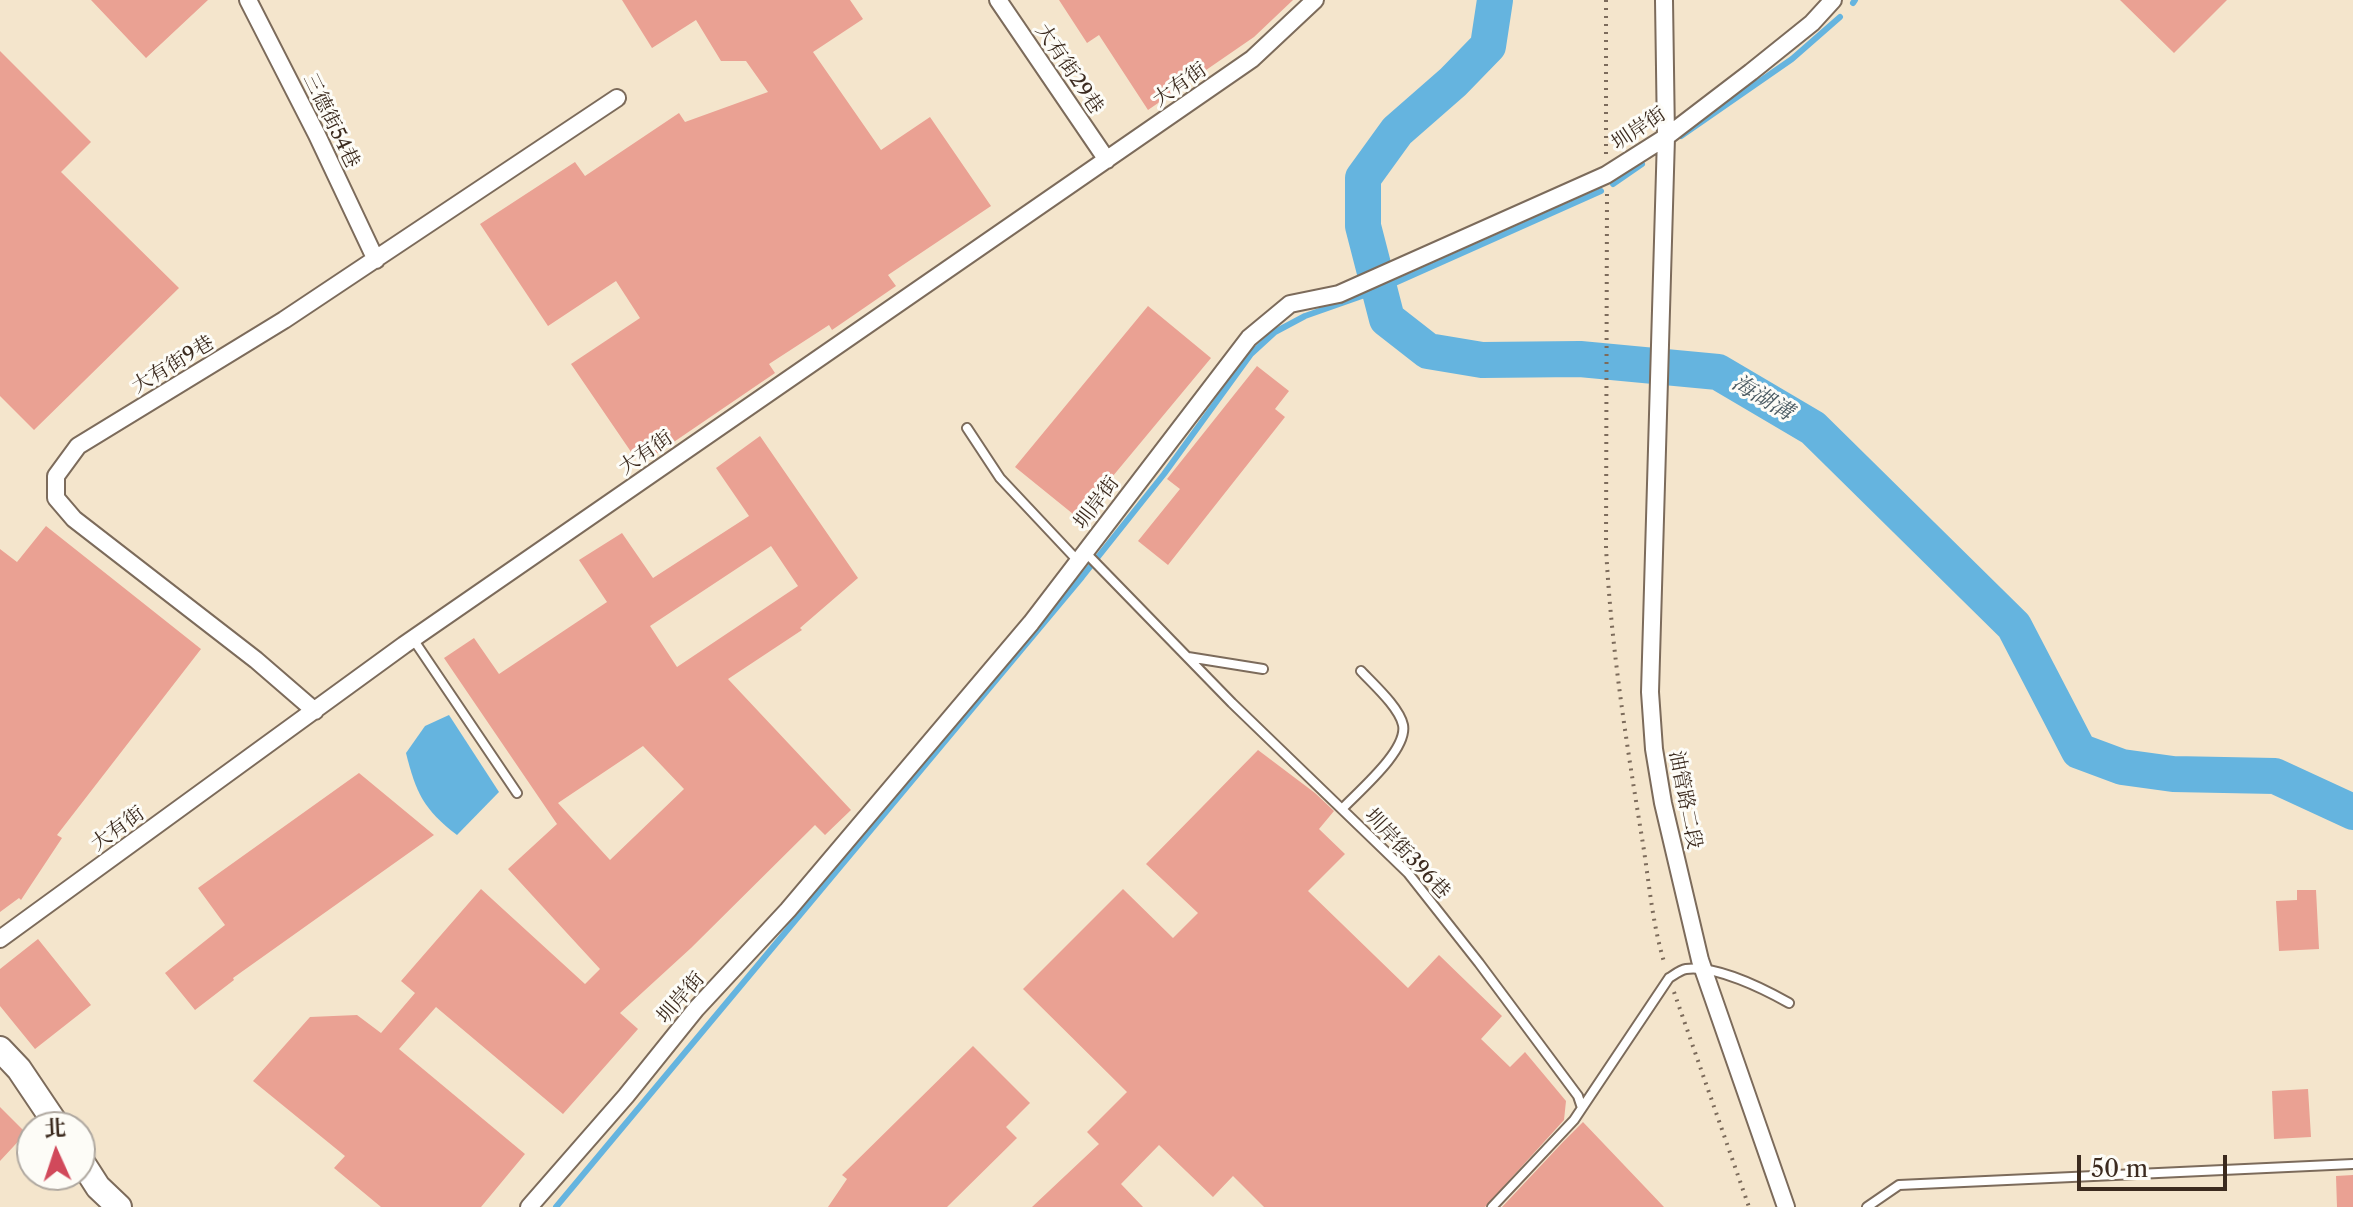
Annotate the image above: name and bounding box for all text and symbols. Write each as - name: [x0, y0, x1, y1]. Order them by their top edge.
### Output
- street label: 大有街29巷: [1030, 20, 1108, 118]
- street label: 大有街: [1149, 58, 1211, 112]
- street label: 三德街54巷: [298, 70, 364, 172]
- street label: 圳岸街: [1607, 102, 1671, 156]
- street label: 大有街9巷: [128, 331, 218, 399]
- water label: 海湖溝: [1727, 370, 1797, 426]
- street label: 大有街: [615, 426, 677, 480]
- street label: 圳岸街: [1069, 472, 1125, 534]
- street label: 油管路二段: [1664, 749, 1706, 851]
- street label: 大有街: [87, 802, 149, 856]
- street label: 圳岸街396巷: [1359, 804, 1455, 904]
- street label: 圳岸街: [652, 967, 710, 1029]
- north arrow: [16, 1111, 96, 1191]
- text: 北: [43, 1114, 67, 1143]
- scale bar: [2081, 1139, 2231, 1189]
- text: 50 m: [2091, 1154, 2148, 1183]

